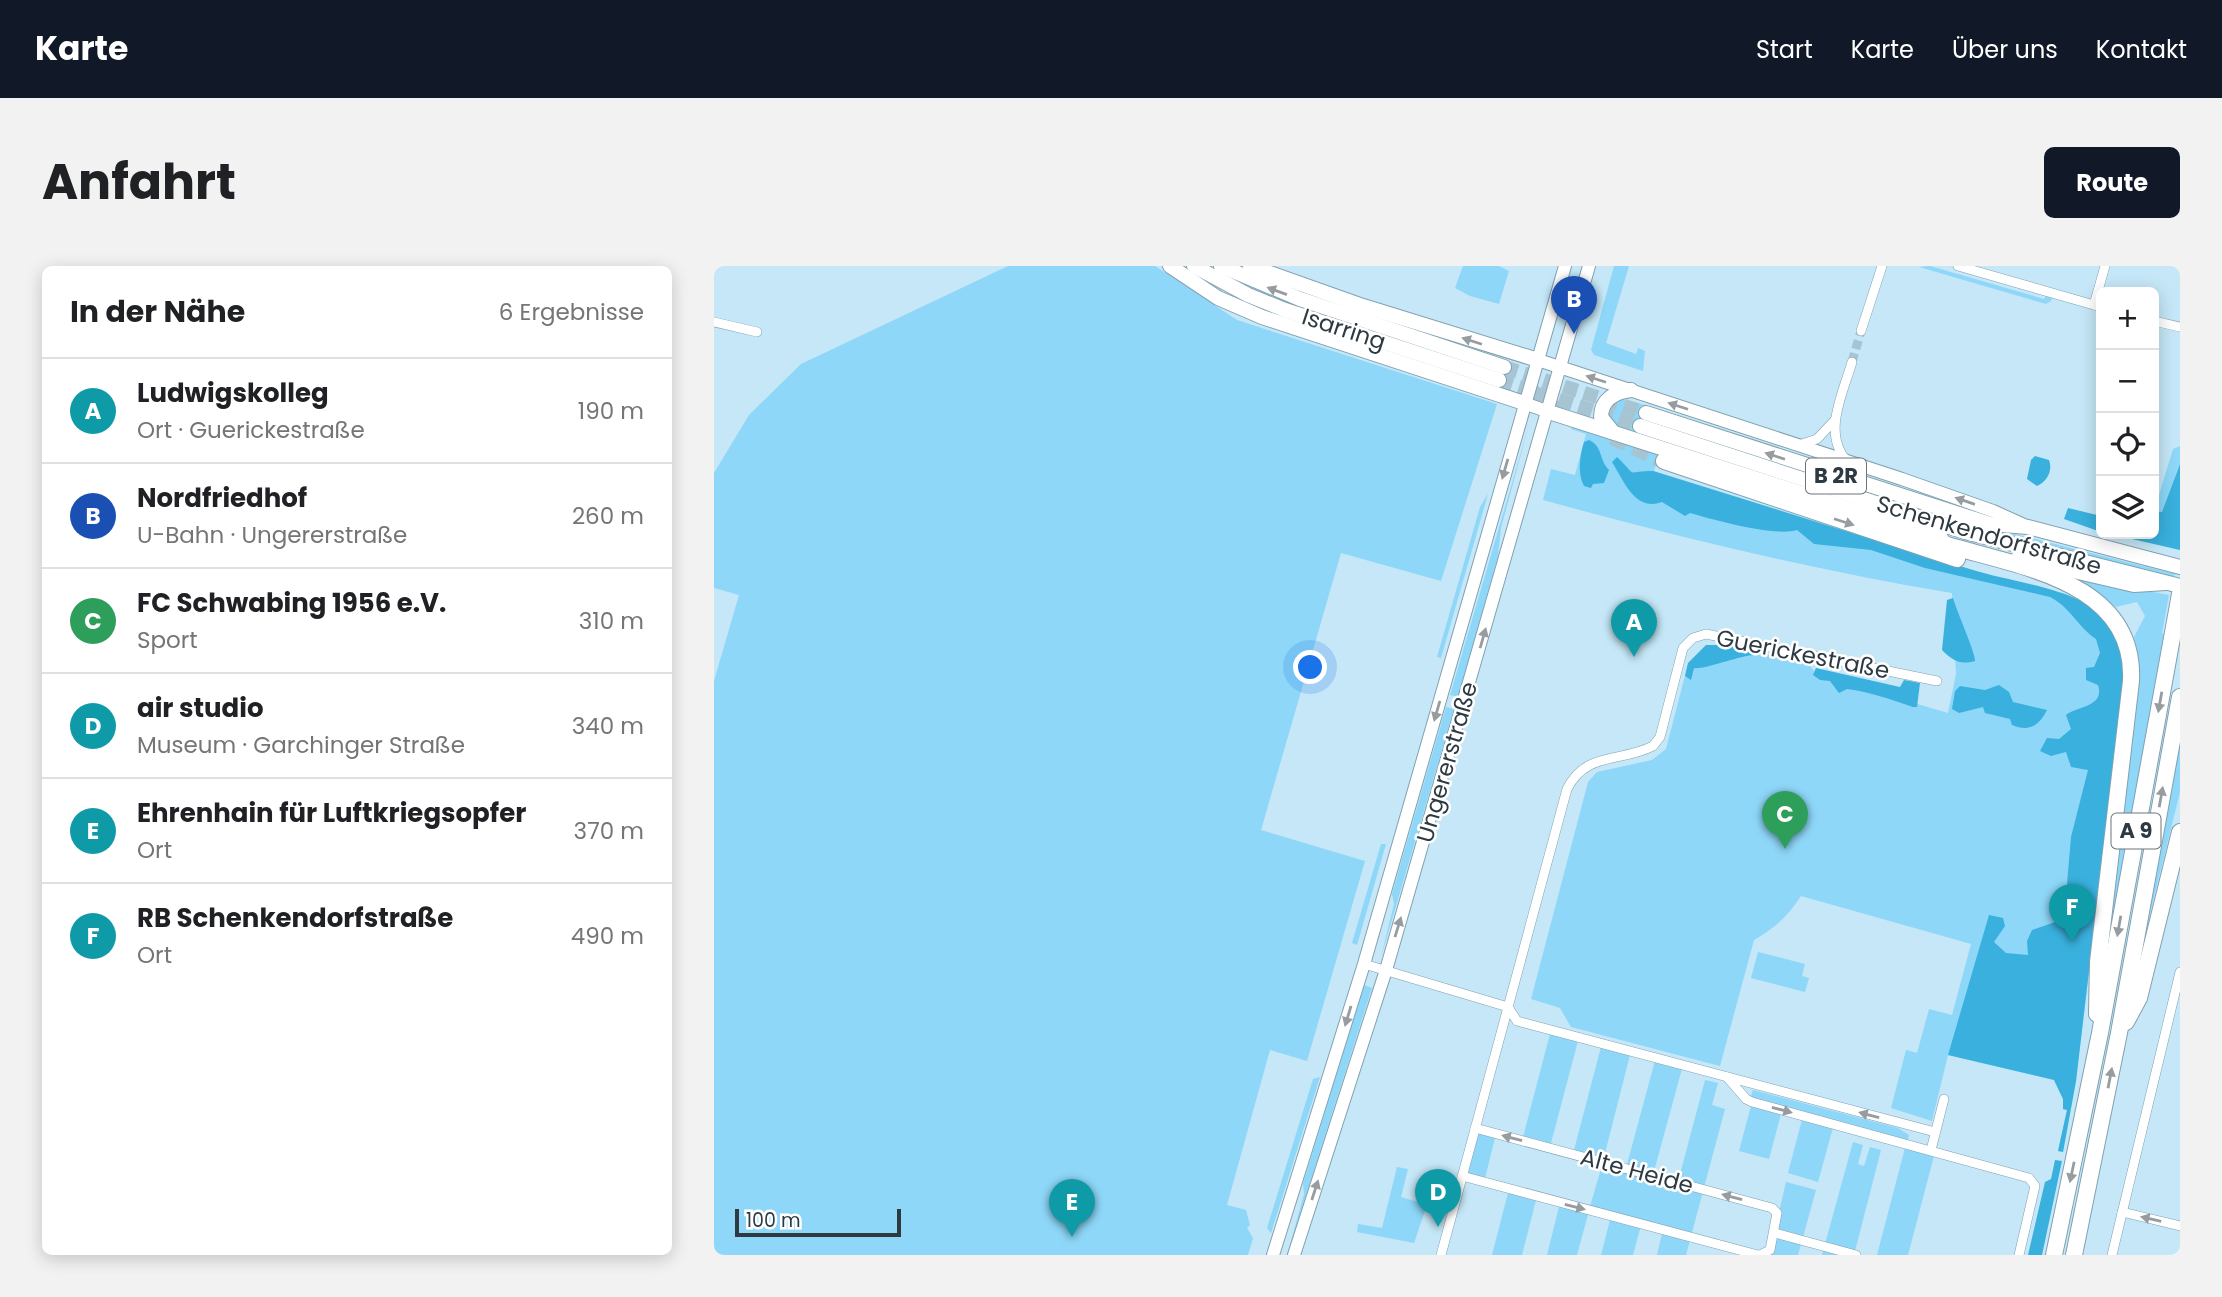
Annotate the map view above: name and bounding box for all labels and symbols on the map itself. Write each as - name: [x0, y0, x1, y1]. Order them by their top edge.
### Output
- pin: B: [1551, 276, 1597, 334]
- one-way arrow: [1266, 285, 1287, 296]
- street label: Isarring: [1298, 300, 1390, 358]
- one-way arrow: [1462, 335, 1483, 346]
- one-way arrow: [1585, 373, 1606, 383]
- one-way arrow: [1667, 400, 1688, 411]
- one-way arrow: [1764, 450, 1785, 460]
- one-way arrow: [1499, 458, 1510, 480]
- road number: B 2R: [1806, 458, 1866, 494]
- street label: Schenkendorfstraße: [1873, 488, 2105, 582]
- one-way arrow: [1955, 495, 1976, 506]
- one-way arrow: [1834, 517, 1855, 528]
- pin: A: [1611, 599, 1657, 657]
- street label: Guerickestraße: [1714, 622, 1892, 686]
- one-way arrow: [1478, 626, 1489, 648]
- your location: [1293, 650, 1327, 684]
- street label: Ungererstraße: [1409, 678, 1485, 846]
- one-way arrow: [2154, 691, 2165, 713]
- one-way arrow: [1431, 701, 1441, 722]
- one-way arrow: [2156, 786, 2167, 808]
- pin: C: [1762, 791, 1808, 849]
- road number: A 9: [2112, 814, 2160, 848]
- pin: F: [2049, 884, 2095, 942]
- one-way arrow: [2113, 915, 2124, 937]
- one-way arrow: [1394, 916, 1404, 937]
- one-way arrow: [1342, 1006, 1352, 1027]
- one-way arrow: [2105, 1067, 2116, 1089]
- one-way arrow: [1771, 1105, 1793, 1116]
- one-way arrow: [1858, 1109, 1880, 1120]
- one-way arrow: [1501, 1132, 1523, 1143]
- street label: Alte Heide: [1577, 1141, 1697, 1201]
- one-way arrow: [2066, 1161, 2077, 1183]
- pin: D: [1415, 1169, 1461, 1227]
- pin: E: [1049, 1179, 1095, 1237]
- one-way arrow: [1310, 1179, 1320, 1200]
- one-way arrow: [1721, 1192, 1742, 1202]
- one-way arrow: [1564, 1202, 1586, 1213]
- scale bar: [735, 1206, 901, 1238]
- one-way arrow: [2140, 1213, 2162, 1224]

